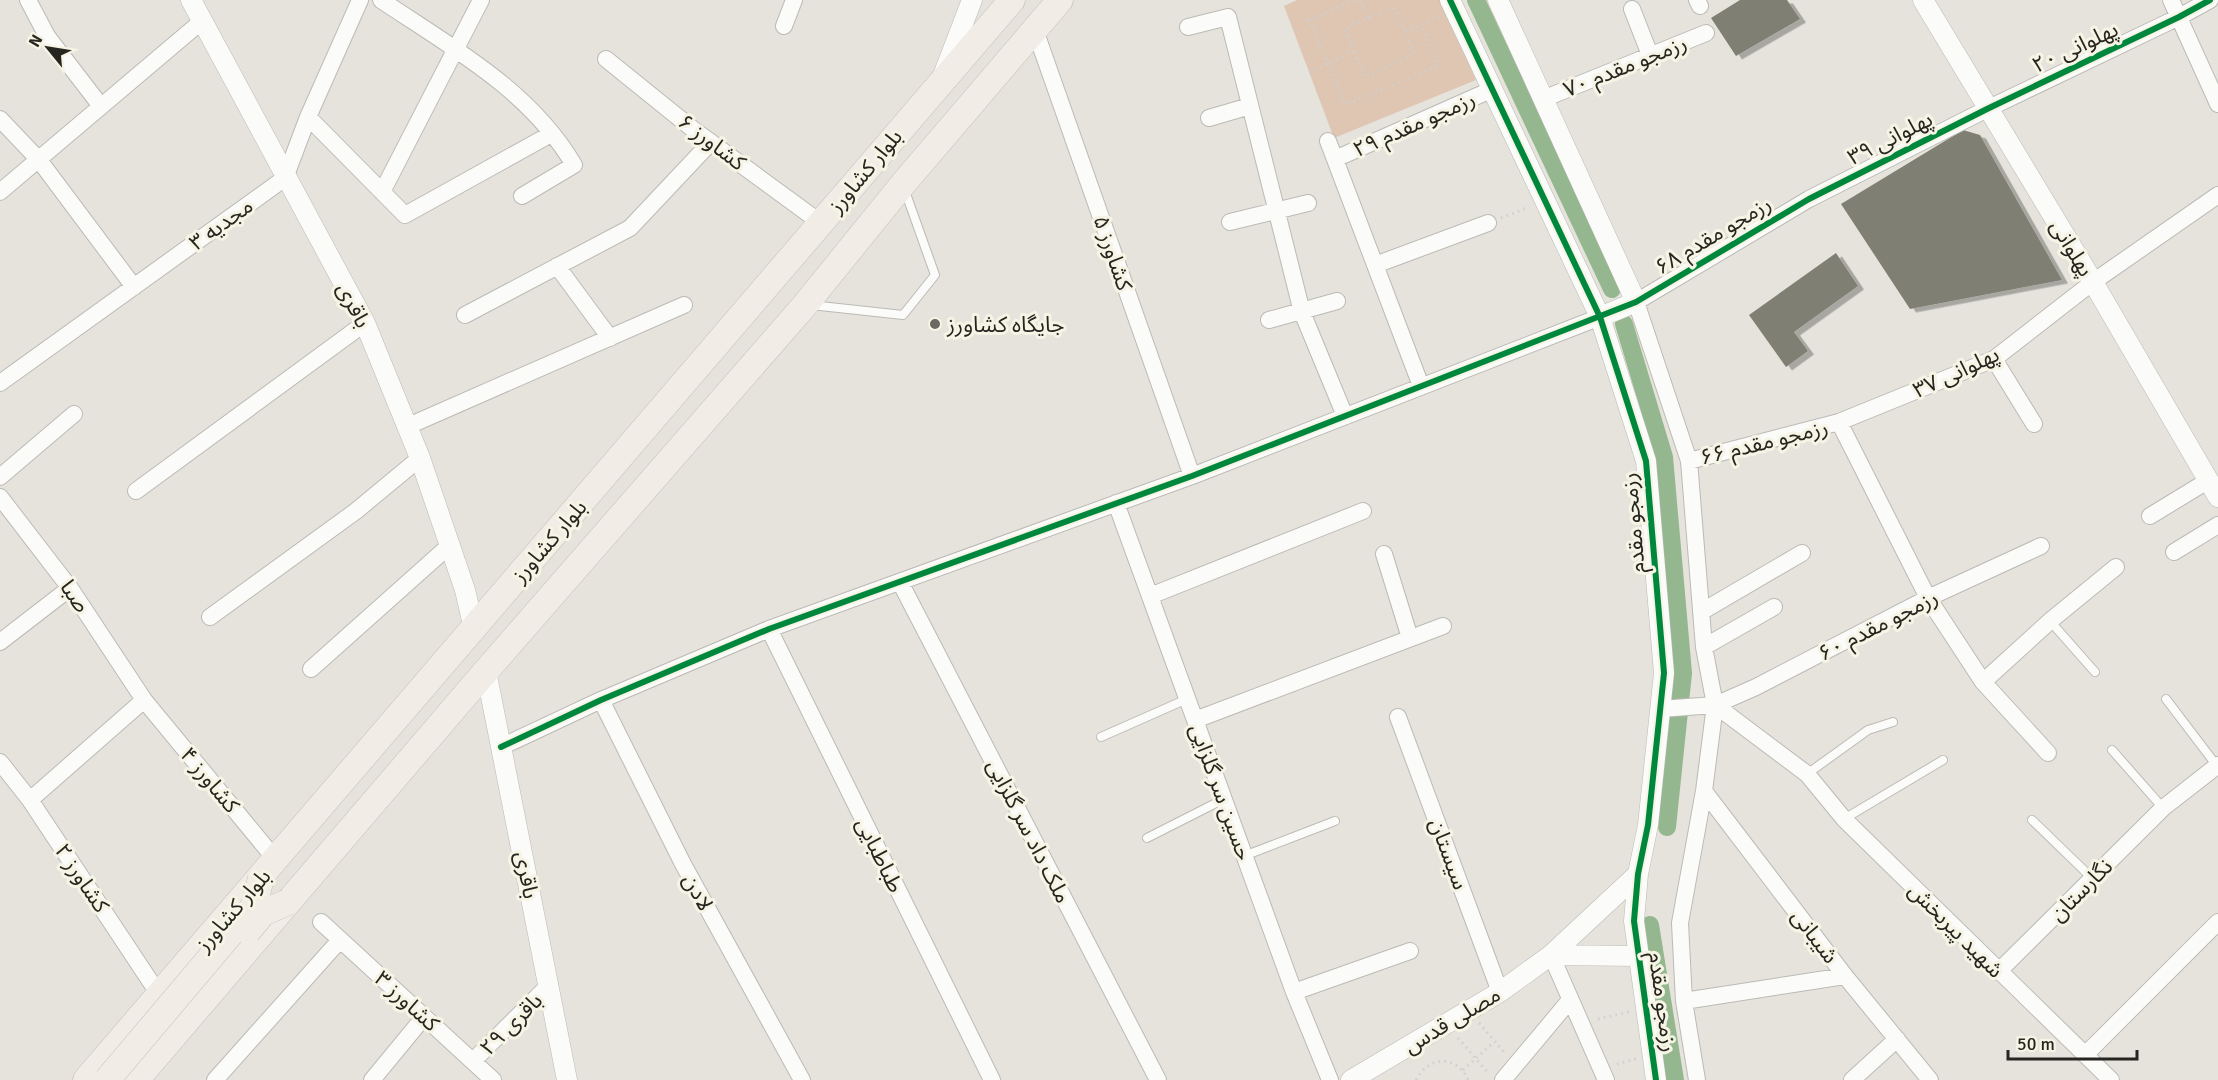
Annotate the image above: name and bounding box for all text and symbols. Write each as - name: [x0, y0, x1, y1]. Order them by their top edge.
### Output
- street label: پهلوانی ۲۰: [2028, 15, 2123, 80]
- north arrow: [18, 18, 78, 78]
- street label: رزمجو مقدم ۷۰: [1559, 29, 1692, 106]
- text: N: [24, 31, 47, 51]
- street label: رزمجو مقدم ۲۹: [1349, 85, 1480, 166]
- street label: پهلوانی ۳۹: [1843, 105, 1938, 172]
- street label: کشاورز ۶: [673, 108, 752, 177]
- street label: بلوار کشاورز: [821, 124, 908, 219]
- street label: رزمجو مقدم ۶۸: [1650, 190, 1778, 283]
- street label: مجدیه ۳: [184, 192, 258, 256]
- street label: کشاورز ۵: [1088, 212, 1139, 295]
- street label: پهلوانی: [2043, 214, 2100, 282]
- street label: باقری: [331, 278, 377, 332]
- place label: جایگاه کشاورز: [946, 311, 1064, 338]
- marker: جایگاه کشاورز: [928, 317, 942, 331]
- street label: پهلوانی ۳۷: [1909, 340, 2004, 405]
- street label: رزمجو مقدم ۶۶: [1697, 413, 1831, 474]
- street label: رزمجو مقدم: [1615, 471, 1654, 574]
- street label: بلوار کشاورز: [505, 494, 592, 589]
- street label: صبا: [54, 574, 96, 618]
- street label: رزمجو مقدم ۶۰: [1814, 583, 1944, 669]
- street label: حسین سر گلزایی: [1184, 720, 1258, 864]
- street label: کشاورز ۴: [175, 742, 246, 819]
- street label: ملک داد سر گلزایی: [981, 754, 1077, 908]
- street label: طباطبایی: [850, 813, 910, 897]
- street label: سیستان: [1424, 815, 1474, 893]
- street label: کشاورز ۲: [49, 838, 115, 918]
- street label: باقری: [509, 849, 545, 901]
- street label: نگارستان: [2044, 853, 2118, 927]
- street label: بلوار کشاورز: [189, 863, 276, 958]
- street label: لادن: [677, 869, 719, 915]
- street label: شهید پیربخش: [1902, 877, 2009, 984]
- street label: شیبانی: [1786, 903, 1844, 969]
- street label: رزمجو مقدم: [1640, 950, 1683, 1054]
- street label: کشاورز ۳: [369, 965, 446, 1038]
- street label: مصلی قدس: [1399, 981, 1505, 1059]
- street label: باقری ۲۹: [474, 987, 548, 1061]
- scale bar: [2008, 1023, 2137, 1061]
- text: 50 m: [2017, 1033, 2055, 1055]

